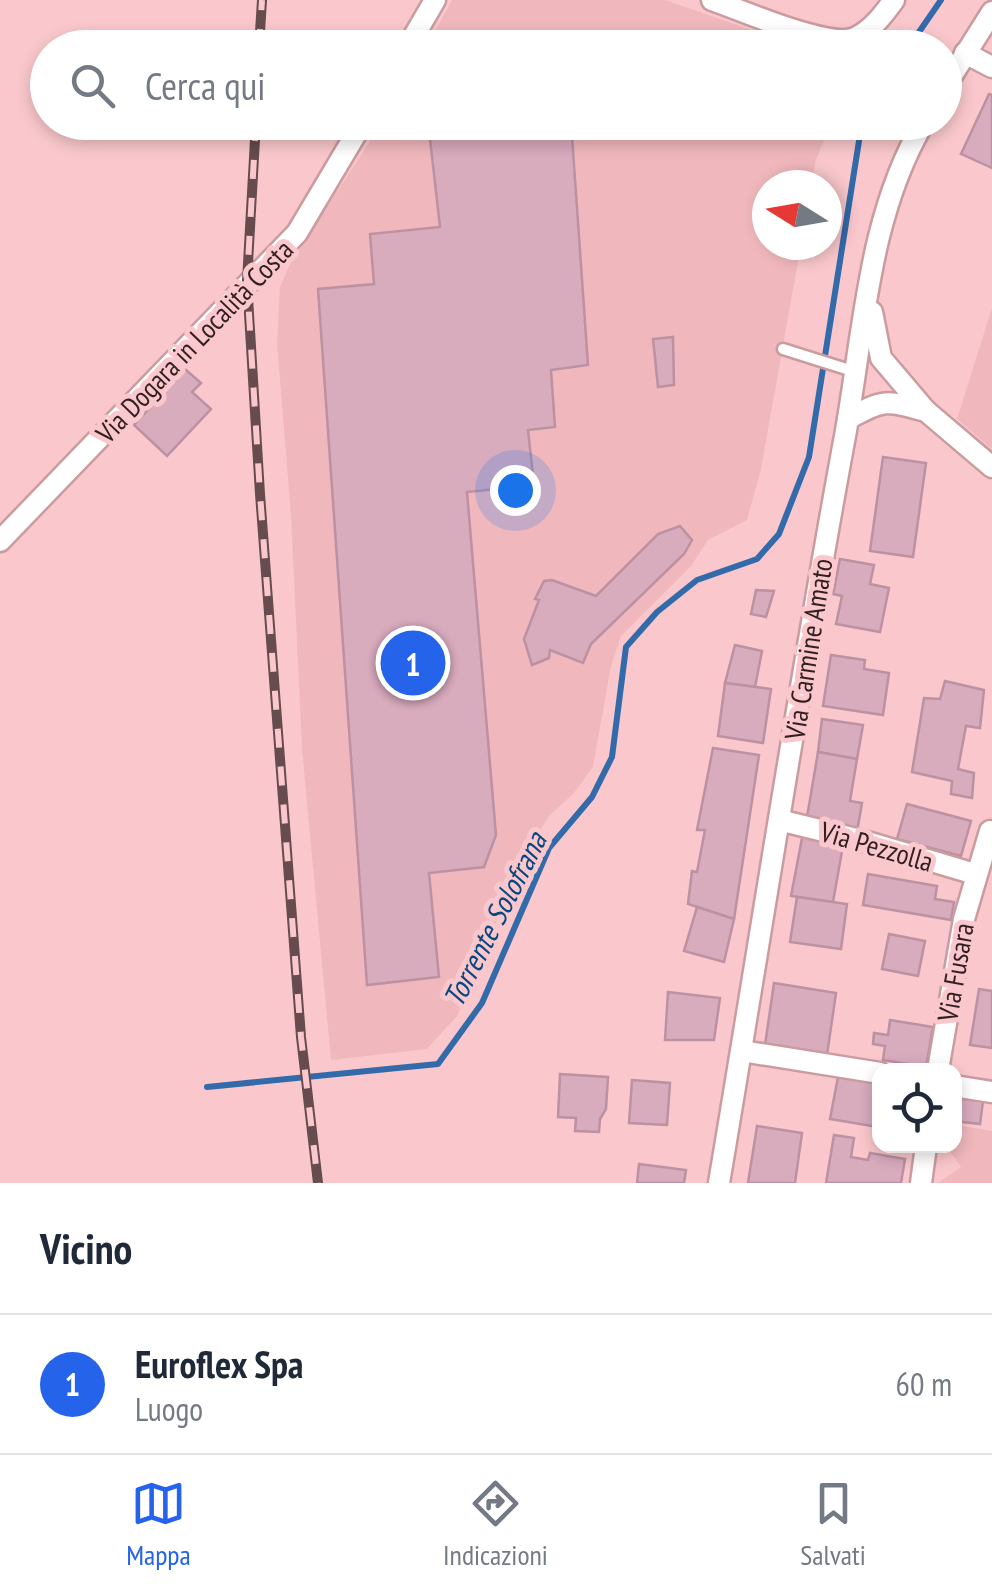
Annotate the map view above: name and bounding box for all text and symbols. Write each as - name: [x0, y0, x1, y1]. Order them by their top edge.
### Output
- search box: [30, 30, 962, 140]
- icon: search: [65, 58, 120, 113]
- text: Cerca qui: [145, 61, 265, 110]
- north arrow: [752, 170, 842, 260]
- street label: Via Dogara in Località Costa: [87, 231, 301, 451]
- your location: [490, 465, 541, 516]
- street label: Via Carmine Amato: [775, 556, 841, 743]
- pin: 1: [380, 626, 446, 700]
- street label: Via Pezzolla: [815, 812, 938, 880]
- water label: Torrente Solofrana: [433, 823, 556, 1013]
- street label: Via Fusara: [928, 920, 982, 1025]
- map controls: [872, 1063, 962, 1153]
- button: locate: [872, 1063, 962, 1153]
- text: Vicino: [40, 1221, 132, 1276]
- text: Euroflex Spa: [135, 1339, 304, 1388]
- text: 1: [65, 1363, 80, 1405]
- text: 60 m: [896, 1363, 952, 1405]
- text: Luogo: [135, 1388, 203, 1430]
- tab: Mappa: [126, 1476, 191, 1573]
- tab: Indicazioni: [443, 1476, 548, 1573]
- tab: Salvati: [800, 1476, 866, 1573]

